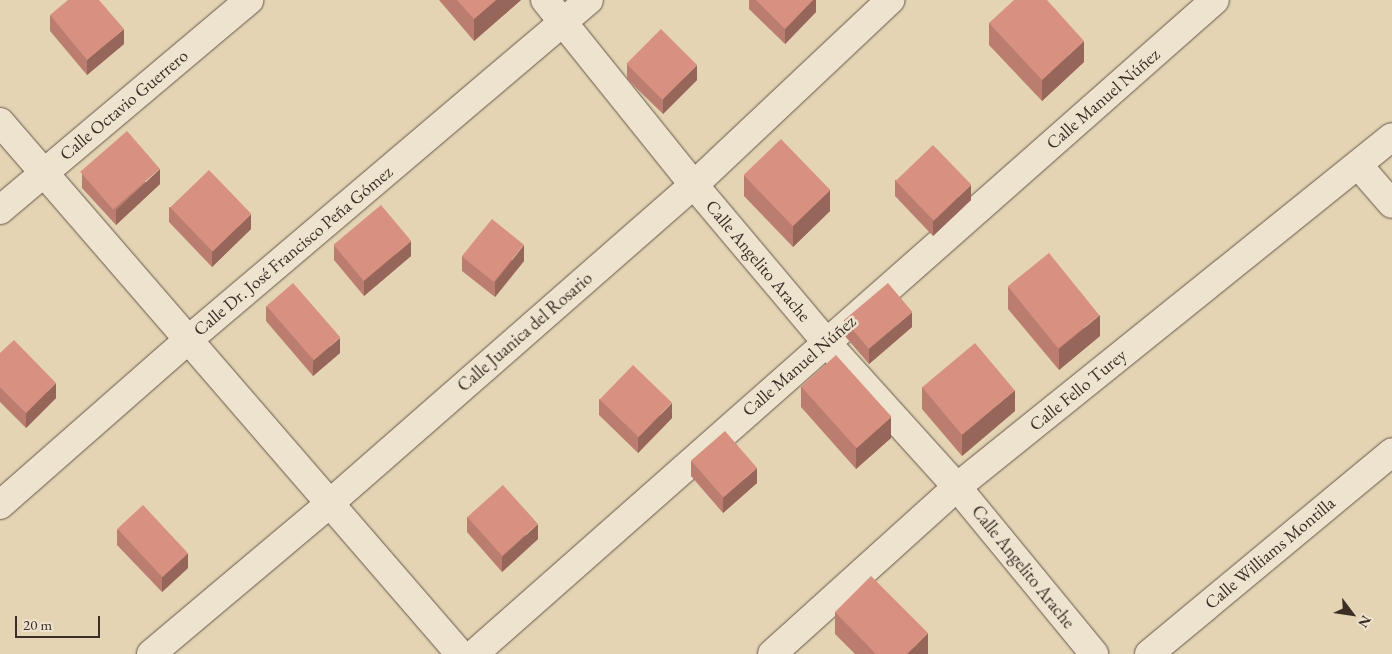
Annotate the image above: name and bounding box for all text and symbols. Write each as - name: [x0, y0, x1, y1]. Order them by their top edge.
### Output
- street label: Calle Manuel Núñez: [1042, 44, 1164, 154]
- street label: Calle Octavio Guerrero: [55, 45, 193, 165]
- street label: Calle Dr. José Francisco Peña Gómez: [189, 161, 397, 341]
- street label: Calle Angelito Arache: [701, 196, 815, 326]
- street label: Calle Juanica del Rosario: [453, 267, 597, 397]
- street label: Calle Manuel Núñez: [738, 311, 860, 421]
- street label: Calle Fello Turey: [1025, 344, 1131, 436]
- street label: Calle Williams Montilla: [1200, 492, 1340, 614]
- street label: Calle Angelito Arache: [967, 501, 1079, 633]
- north arrow: [1327, 589, 1377, 639]
- scale bar: [18, 606, 102, 638]
- text: N: [1354, 612, 1375, 631]
- text: 20 m: [23, 615, 52, 634]

